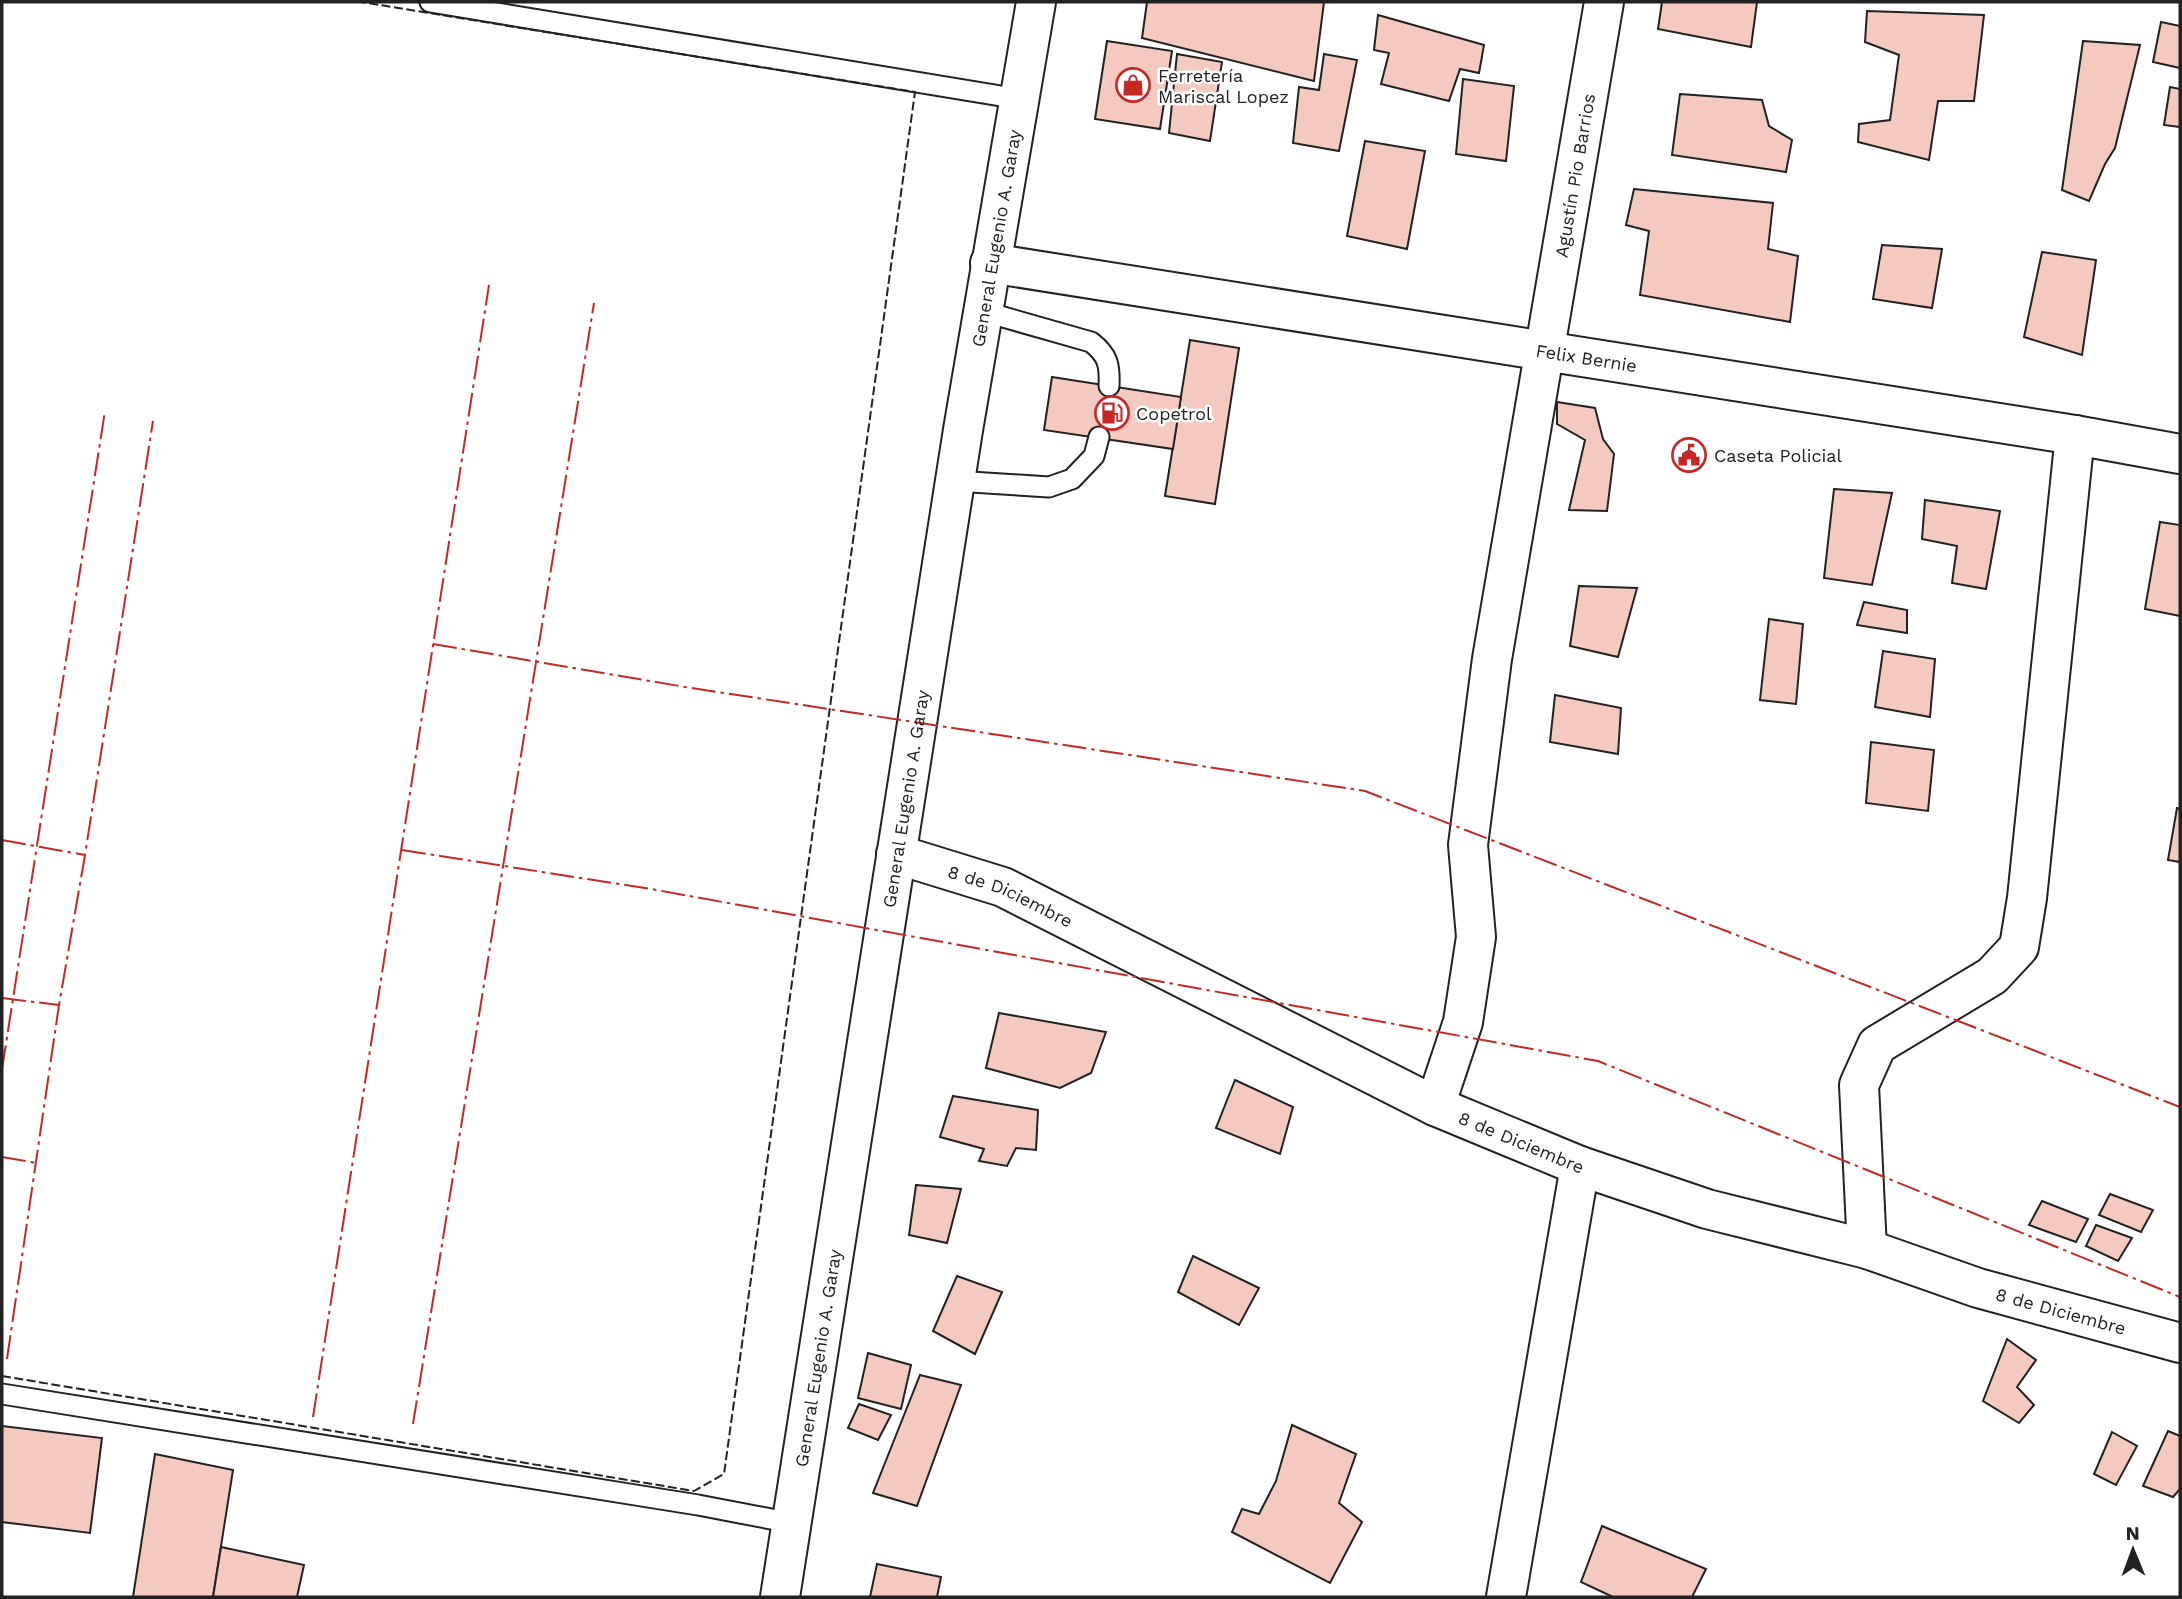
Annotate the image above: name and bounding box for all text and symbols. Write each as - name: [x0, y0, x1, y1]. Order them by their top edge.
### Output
- place label: Ferretería Mariscal Lopez: [1158, 65, 1289, 107]
- shop icon: Ferretería Mariscal Lopez: [1114, 66, 1152, 104]
- street label: Agustín Pio Barrios: [1550, 92, 1599, 259]
- street label: General Eugenio A. Garay: [967, 127, 1025, 348]
- street label: Felix Bernie: [1535, 339, 1639, 376]
- fuel station icon: Copetrol: [1093, 394, 1131, 432]
- place label: Copetrol: [1136, 403, 1212, 424]
- public building icon: Caseta Policial: [1670, 436, 1708, 474]
- place label: Caseta Policial: [1714, 445, 1843, 466]
- street label: General Eugenio A. Garay: [878, 688, 933, 909]
- street label: 8 de Diciembre: [945, 860, 1076, 931]
- street label: 8 de Diciembre: [1456, 1107, 1587, 1177]
- street label: General Eugenio A. Garay: [790, 1247, 845, 1468]
- street label: 8 de Diciembre: [1994, 1283, 2128, 1338]
- north arrow: [2098, 1515, 2168, 1585]
- text: N: [2125, 1522, 2140, 1545]

